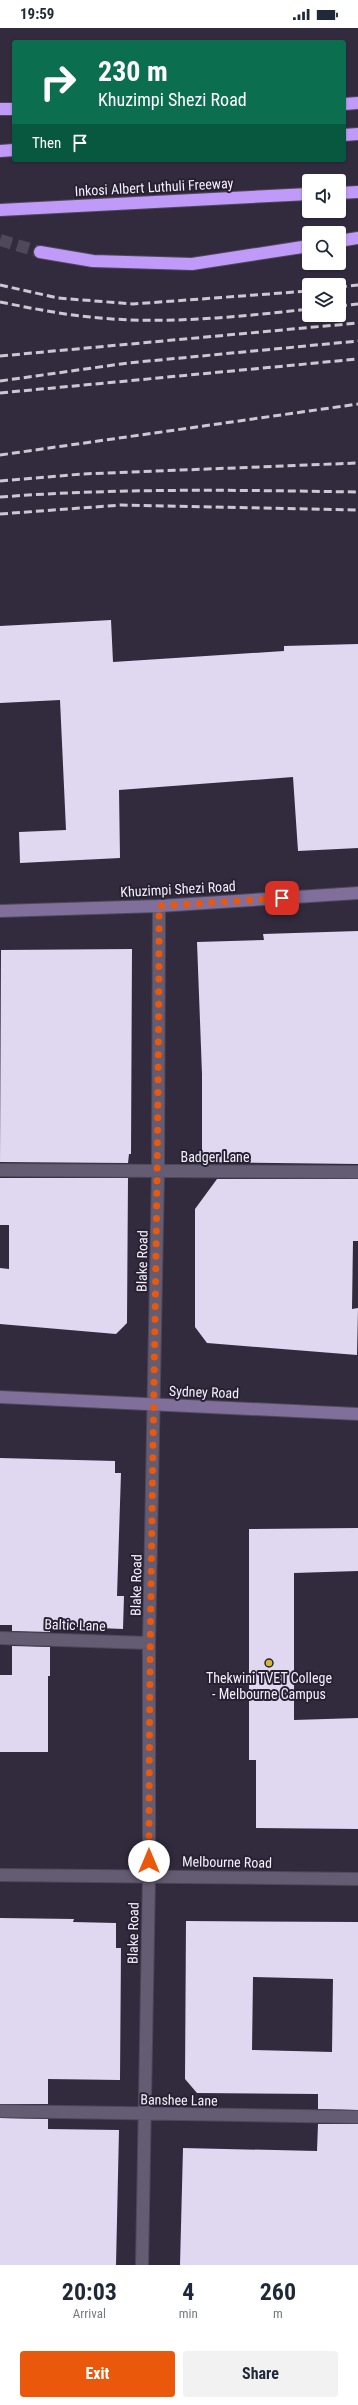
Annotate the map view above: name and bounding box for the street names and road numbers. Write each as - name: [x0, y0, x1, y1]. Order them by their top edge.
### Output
- street label: Inkosi Albert Luthuli Freeway: [74, 175, 234, 199]
- street label: Khuzimpi Shezi Road: [120, 878, 236, 900]
- street label: Badger Lane: [181, 1149, 250, 1165]
- street label: Blake Road: [133, 1230, 151, 1292]
- street label: Sydney Road: [169, 1383, 239, 1401]
- street label: Blake Road: [127, 1554, 145, 1616]
- street label: Baltic Lane: [44, 1616, 106, 1634]
- street label: Melbourne Road: [182, 1853, 272, 1871]
- street label: Blake Road: [124, 1902, 142, 1964]
- street label: Banshee Lane: [140, 2091, 218, 2109]

